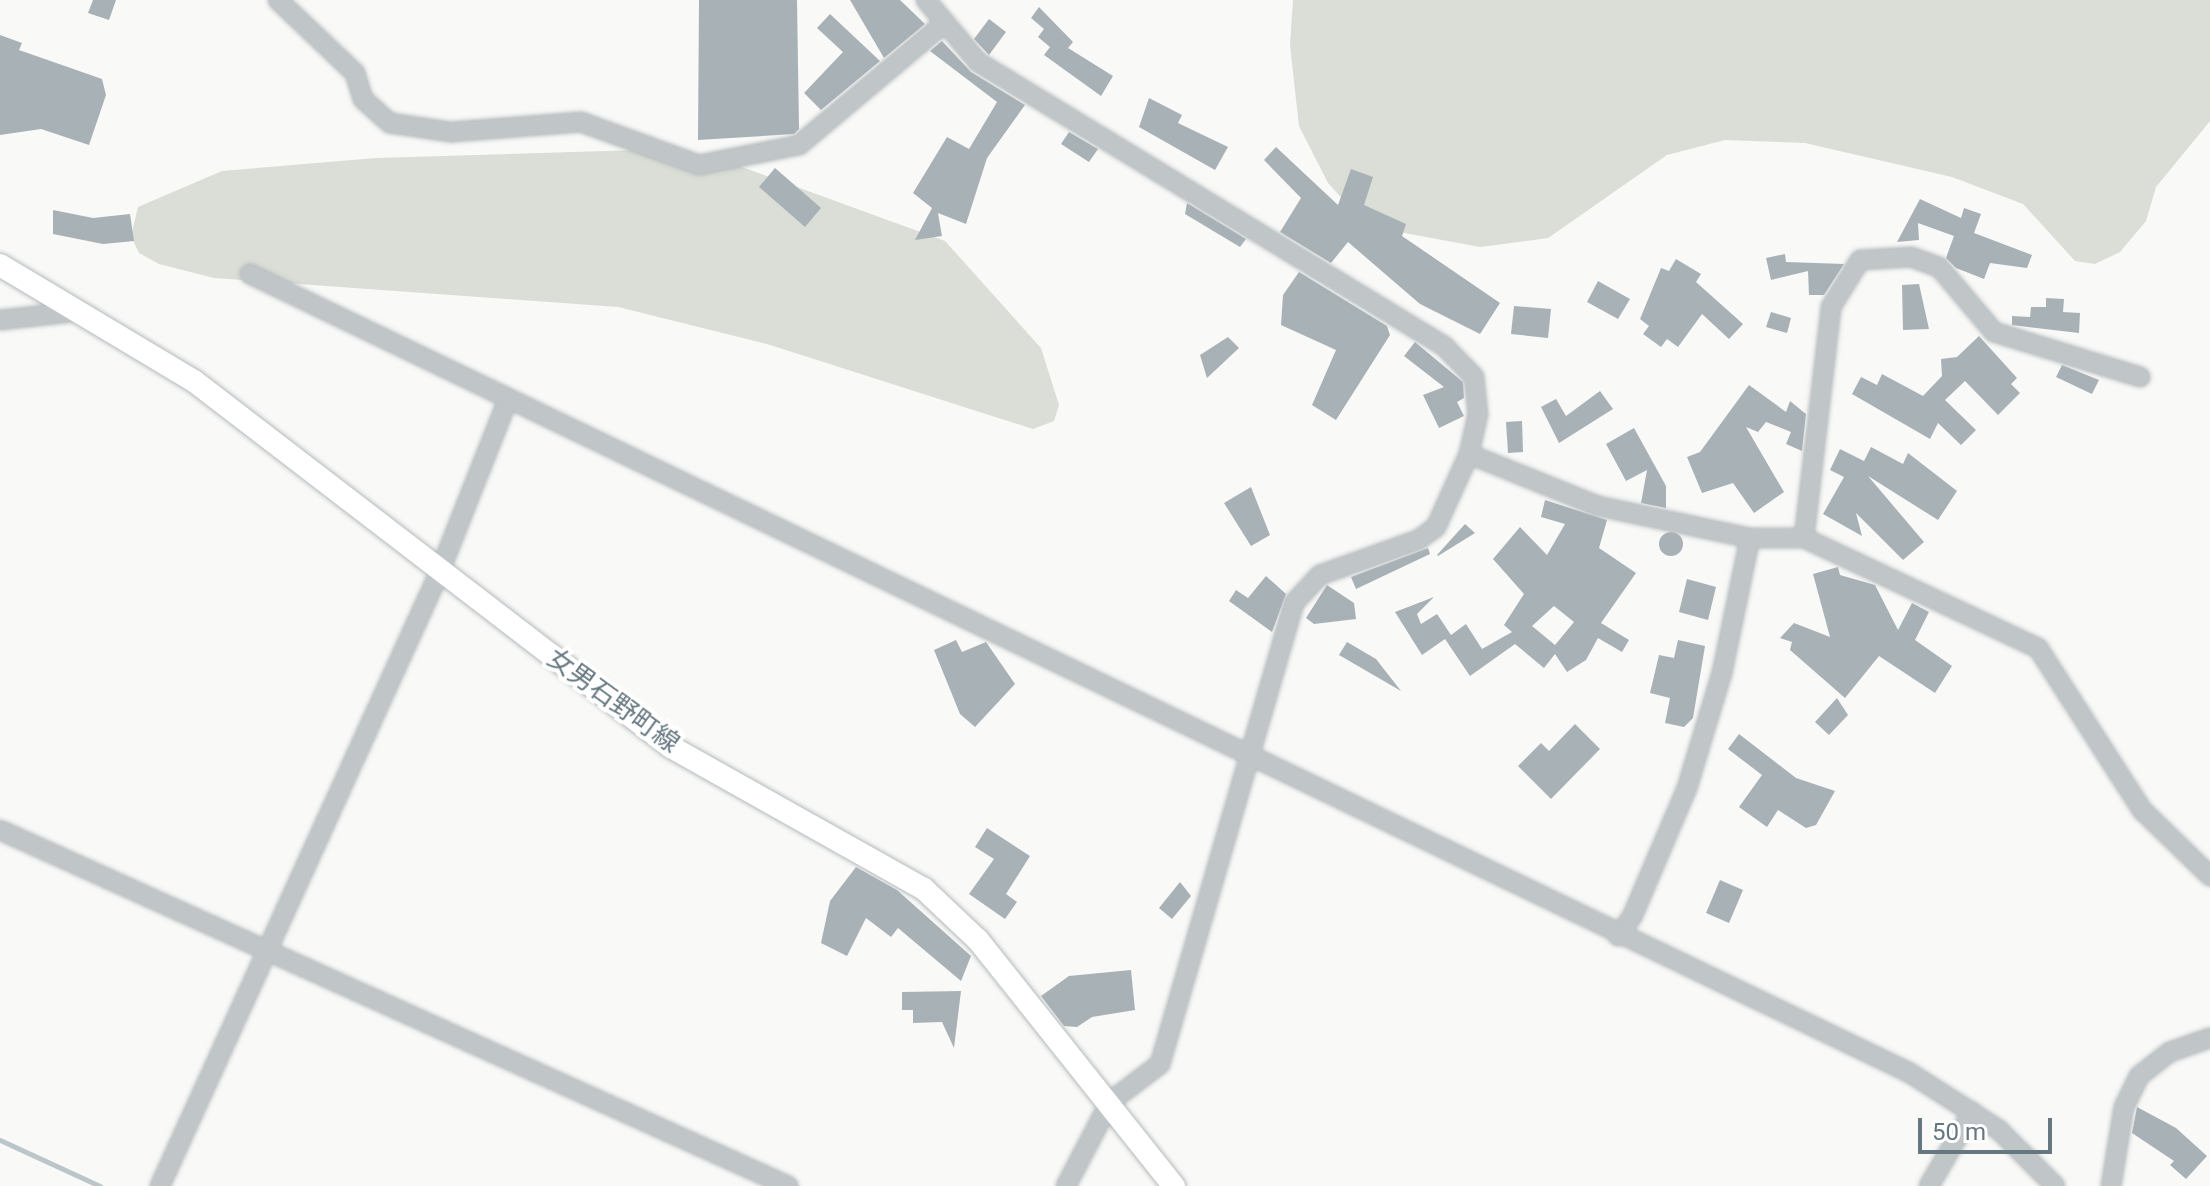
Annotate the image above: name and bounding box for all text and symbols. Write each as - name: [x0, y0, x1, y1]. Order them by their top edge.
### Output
- street label: 女男石野町線: [541, 643, 685, 759]
- scale bar: [1922, 1102, 2056, 1152]
- text: 50 m: [1932, 1118, 1986, 1146]

